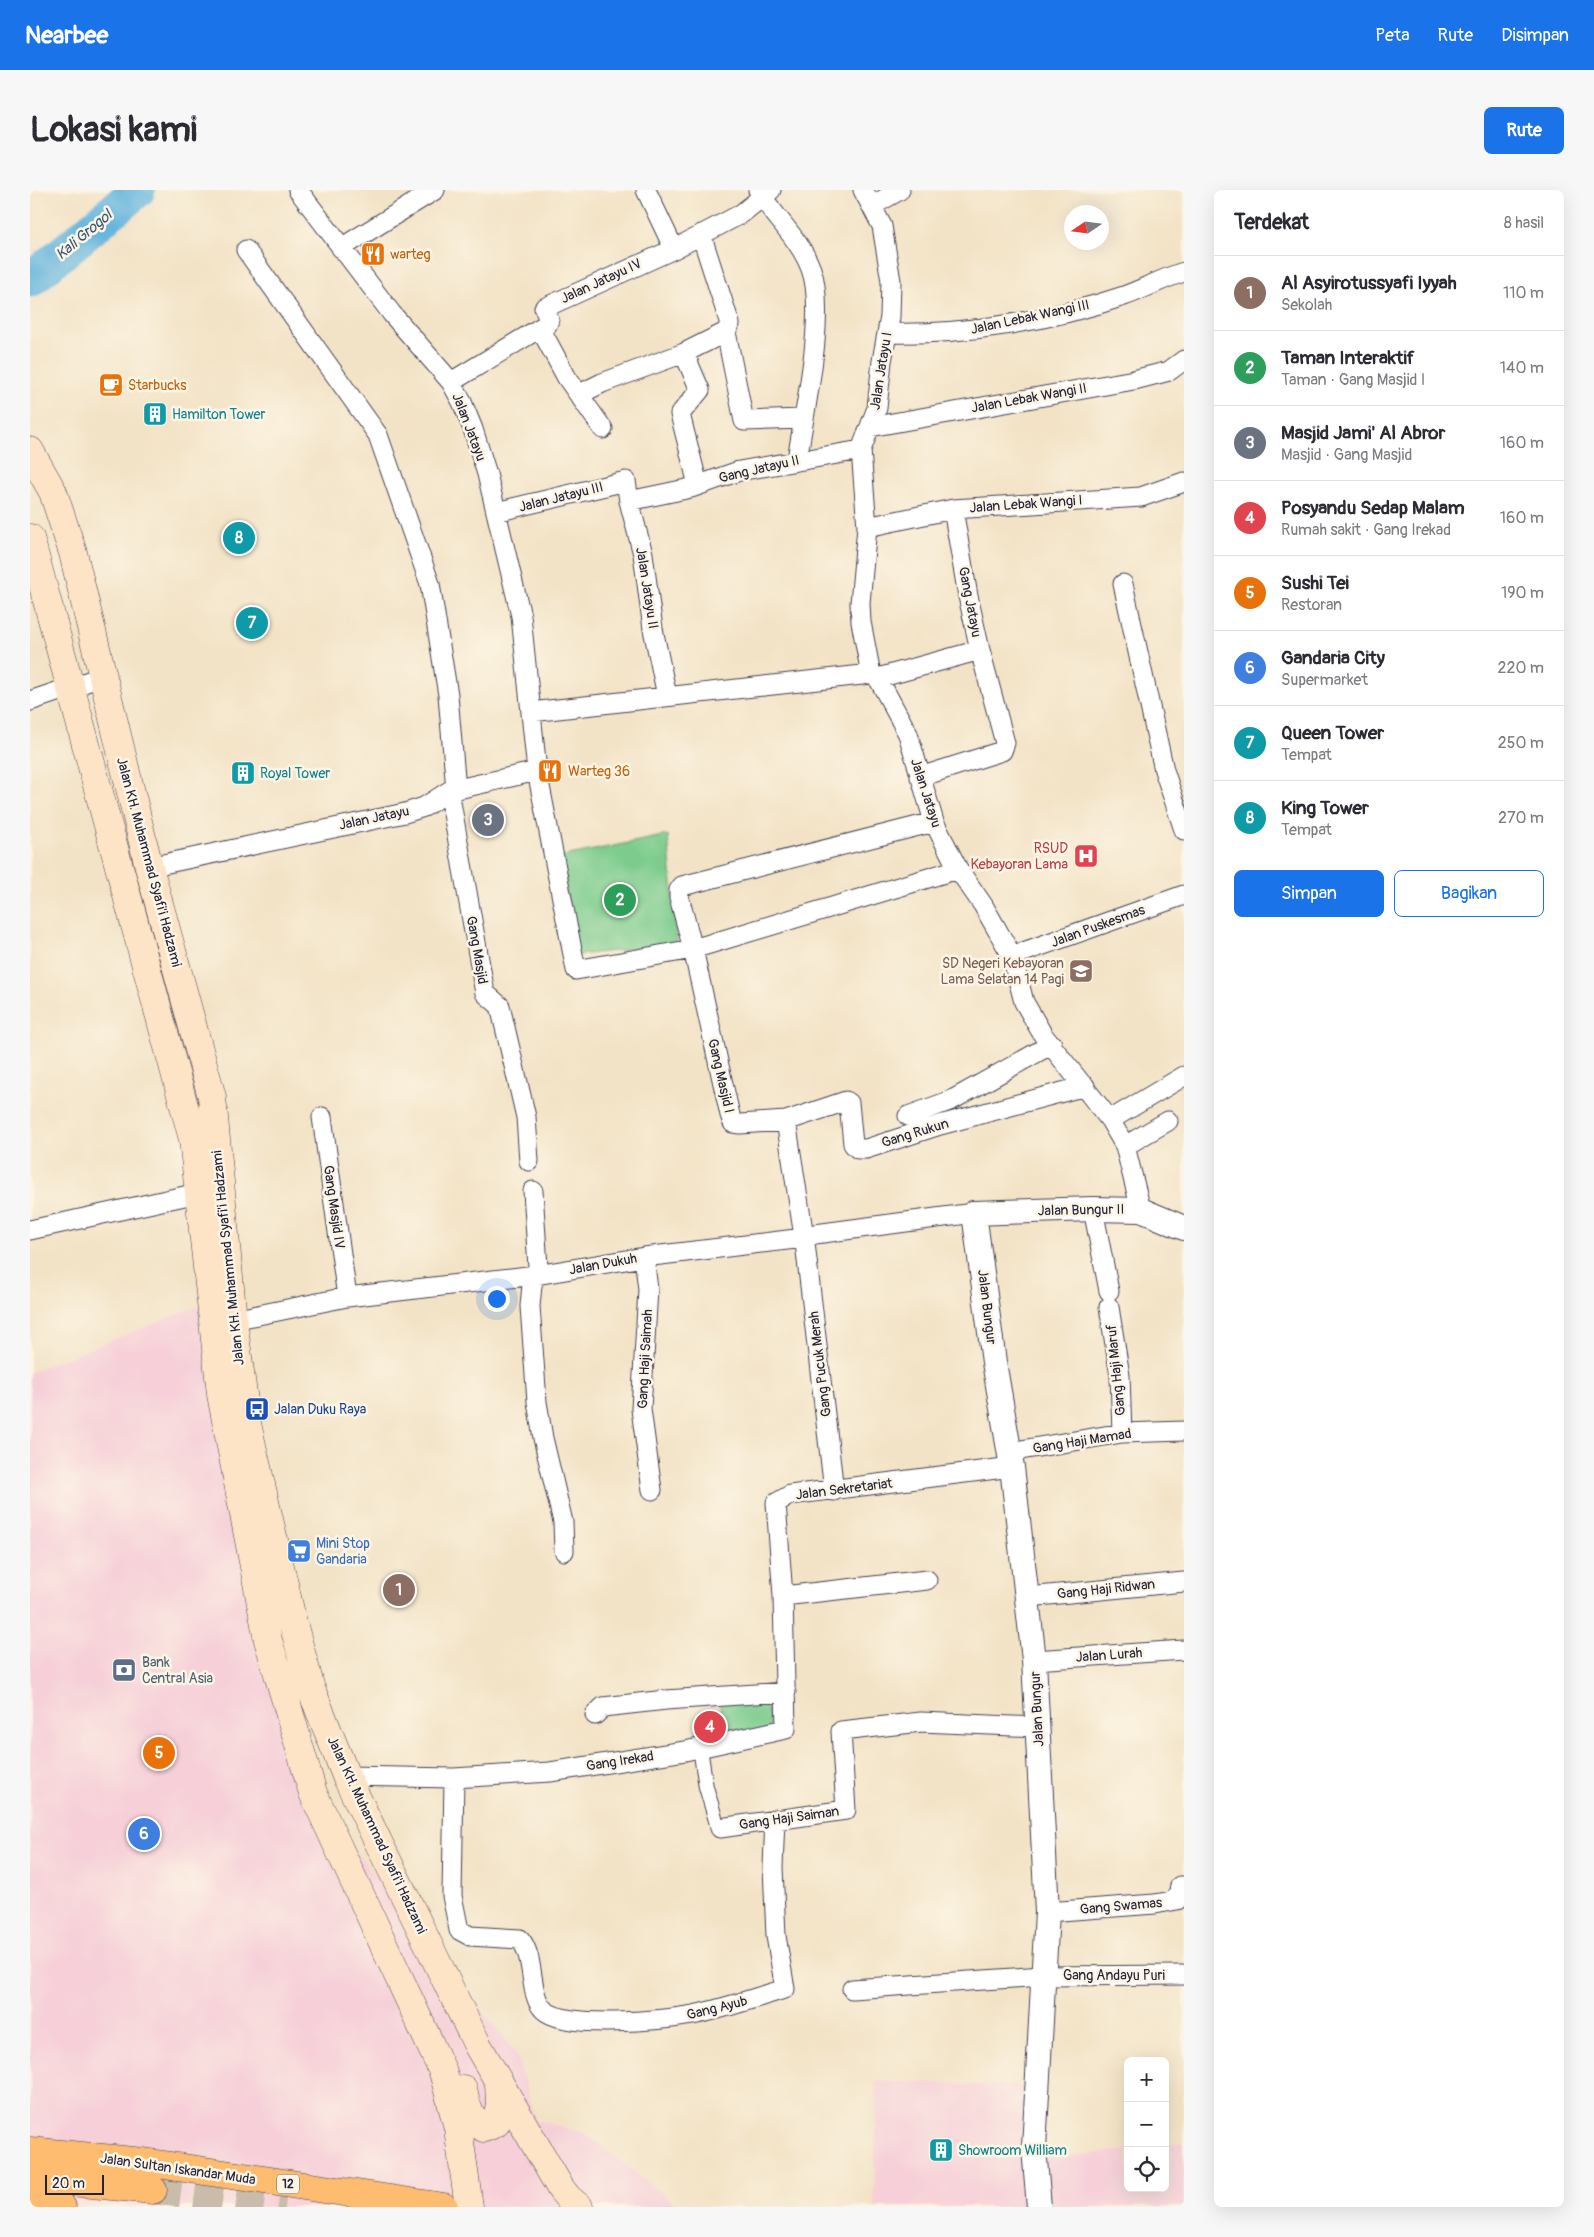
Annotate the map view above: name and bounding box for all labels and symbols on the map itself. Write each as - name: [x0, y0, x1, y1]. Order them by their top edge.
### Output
- water label: Kali Grogol: [52, 205, 117, 264]
- north arrow: [1064, 205, 1109, 250]
- restaurant icon: warteg: [360, 241, 386, 267]
- place label: warteg: [390, 246, 431, 263]
- street label: Jalan Jatayu IV: [558, 255, 644, 307]
- street label: Jalan Lebak Wangi III: [969, 296, 1091, 338]
- street label: Jalan Jatayu I: [866, 331, 896, 411]
- cafe icon: Starbucks: [98, 372, 124, 398]
- place label: Starbucks: [128, 377, 187, 394]
- street label: Jalan Lebak Wangi II: [970, 379, 1088, 417]
- street label: Jalan Jatayu: [448, 391, 490, 463]
- building icon: Hamilton Tower: [142, 401, 168, 427]
- place label: Hamilton Tower: [172, 406, 265, 423]
- street label: Gang Jatayu II: [717, 451, 801, 487]
- street label: Jalan Jatayu III: [517, 478, 605, 516]
- street label: Jalan Lebak Wangi I: [969, 492, 1083, 516]
- pin: 8: [223, 519, 255, 557]
- street label: Jalan Jatayu II: [632, 546, 662, 630]
- street label: Gang Jatayu: [955, 565, 985, 639]
- pin: 7: [236, 604, 268, 642]
- street label: Jalan KH. Muhammad Syafi'i Hadzami: [113, 755, 185, 969]
- street label: Jalan Jatayu: [907, 756, 945, 830]
- restaurant icon: Warteg 36: [537, 758, 563, 784]
- building icon: Royal Tower: [230, 760, 256, 786]
- place label: Warteg 36: [568, 763, 630, 780]
- place label: Royal Tower: [260, 765, 330, 782]
- pin: 3: [472, 801, 504, 839]
- street label: Jalan Jatayu: [337, 802, 411, 834]
- place label: RSUD Kebayoran Lama: [970, 840, 1068, 873]
- hospital icon: RSUD Kebayoran Lama: [1073, 843, 1099, 869]
- pin: 2: [604, 881, 636, 919]
- street label: Jalan Puskesmas: [1049, 901, 1148, 951]
- street label: Gang Masjid: [463, 915, 491, 985]
- place label: SD Negeri Kebayoran Lama Selatan 14 Pagi: [941, 955, 1064, 988]
- school or university icon: SD Negeri Kebayoran Lama Selatan 14 Pagi: [1068, 958, 1094, 984]
- street label: Gang Masjid I: [704, 1037, 738, 1115]
- street label: Gang Rukun: [879, 1115, 951, 1151]
- street label: Jalan KH. Muhammad Syafi'i Hadzami: [208, 1149, 248, 1366]
- street label: Gang Masjid IV: [320, 1164, 348, 1250]
- street label: Jalan Bungur II: [1038, 1201, 1124, 1219]
- street label: Jalan Dukuh: [568, 1250, 638, 1278]
- street label: Jalan Bungur: [974, 1268, 1000, 1346]
- your location: [484, 1286, 510, 1312]
- street label: Gang Haji Saimah: [634, 1309, 656, 1409]
- street label: Gang Pucuk Merah: [805, 1310, 835, 1418]
- street label: Gang Haji Maruf: [1103, 1323, 1129, 1417]
- bus stop icon: Jalan Duku Raya: [244, 1396, 270, 1422]
- place label: Jalan Duku Raya: [274, 1401, 366, 1418]
- street label: Gang Haji Mamad: [1031, 1425, 1133, 1457]
- street label: Jalan Sekretariat: [795, 1475, 894, 1503]
- place label: Mini Stop Gandaria: [316, 1535, 370, 1568]
- supermarket icon: Mini Stop Gandaria: [286, 1538, 312, 1564]
- pin: 1: [383, 1571, 415, 1609]
- street label: Gang Haji Ridwan: [1056, 1575, 1156, 1603]
- street label: Jalan Lurah: [1075, 1644, 1143, 1666]
- place label: Bank Central Asia: [142, 1654, 213, 1687]
- bank icon: Bank Central Asia: [111, 1657, 137, 1683]
- street label: Jalan Bungur: [1027, 1671, 1047, 1747]
- pin: 4: [694, 1708, 726, 1746]
- street label: Jalan KH. Muhammad Syafi'i Hadzami: [324, 1733, 431, 1937]
- pin: 5: [143, 1734, 175, 1772]
- street label: Gang Irekad: [585, 1747, 655, 1775]
- street label: Gang Haji Saiman: [738, 1803, 840, 1833]
- pin: 6: [128, 1815, 160, 1853]
- street label: Gang Swamas: [1079, 1894, 1164, 1918]
- street label: Gang Andayu Puri: [1063, 1967, 1166, 1984]
- street label: Gang Ayub: [685, 1992, 749, 2024]
- building icon: Showroom William: [928, 2137, 954, 2163]
- place label: Showroom William: [958, 2142, 1067, 2159]
- street label: Jalan Sultan Iskandar Muda: [99, 2150, 257, 2188]
- scale bar: [45, 2172, 104, 2195]
- road number: 12: [277, 2175, 299, 2194]

